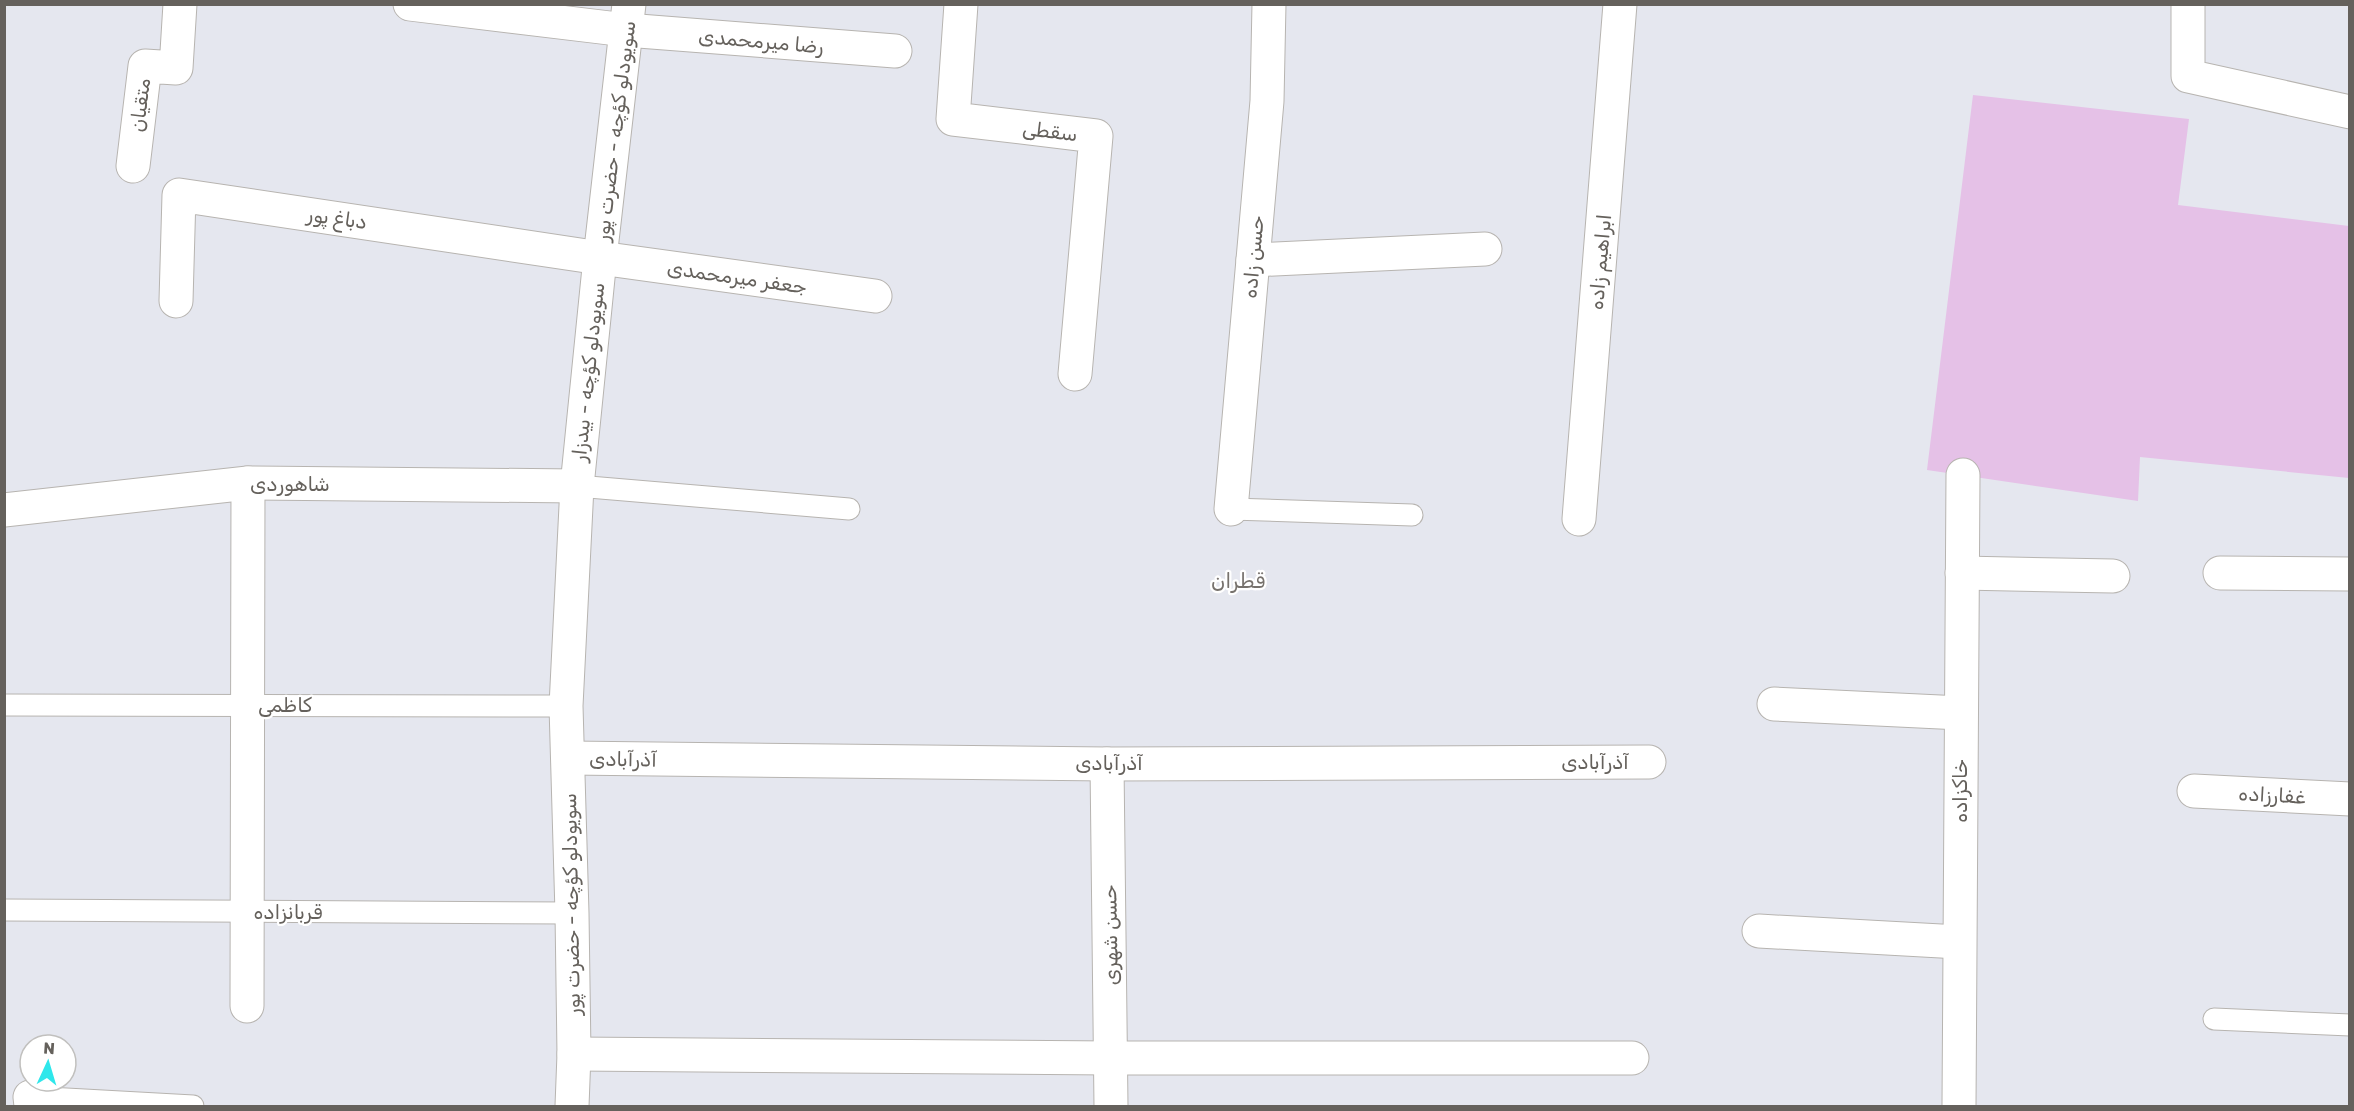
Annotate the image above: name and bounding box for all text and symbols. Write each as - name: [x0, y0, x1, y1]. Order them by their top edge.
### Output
- street label: سویودلو کؤچه - حضرت پور: [589, 19, 642, 244]
- street label: رضا میرمحمدی: [697, 24, 825, 58]
- street label: متقیان: [125, 77, 155, 133]
- street label: سقطی: [1021, 116, 1079, 146]
- street label: دباغ پور: [304, 202, 368, 236]
- street label: ابراهیم زاده: [1584, 213, 1617, 311]
- street label: حسن زاده: [1237, 214, 1269, 300]
- street label: جعفر میرمحمدی: [666, 255, 809, 299]
- street label: سویودلو کؤچه - بیدزار: [567, 281, 609, 464]
- street label: شاهوردی: [250, 472, 330, 496]
- district label: قطران: [1211, 568, 1265, 593]
- street label: کاظمی: [258, 693, 312, 717]
- street label: آذرآبادی: [589, 746, 657, 772]
- street label: آذرآبادی: [1561, 750, 1629, 774]
- street label: آذرآبادی: [1075, 751, 1143, 775]
- street label: خاکزاده: [1948, 759, 1972, 823]
- street label: غفارزاده: [2238, 781, 2306, 809]
- street label: سویودلو کؤچه - حضرت پور: [557, 793, 587, 1016]
- street label: حسن شهری: [1097, 885, 1123, 985]
- street label: قربانزاده: [254, 900, 322, 924]
- north arrow: [18, 1033, 78, 1093]
- text: N: [43, 1039, 55, 1058]

